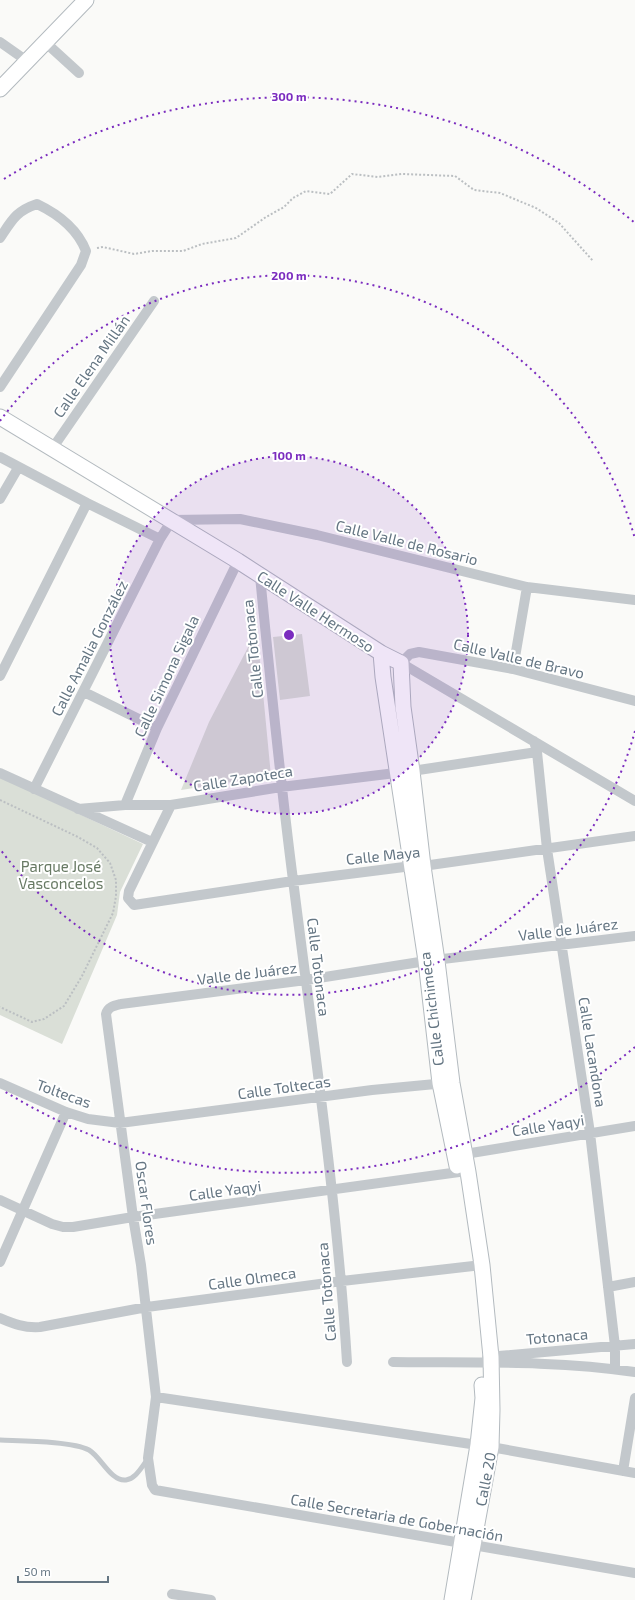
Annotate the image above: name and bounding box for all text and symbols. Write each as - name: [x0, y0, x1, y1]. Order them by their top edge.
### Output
- text: 300 m: [271, 89, 307, 103]
- text: 200 m: [271, 268, 307, 282]
- street label: Calle Elena Millán: [49, 311, 133, 421]
- text: 100 m: [272, 448, 306, 462]
- street label: Calle Valle de Rosario: [334, 516, 480, 568]
- street label: Calle Valle Hermoso: [254, 566, 378, 656]
- street label: Calle Amalia González: [47, 577, 131, 719]
- street label: Calle Totonaca: [238, 599, 266, 699]
- street label: Calle Simona Sigala: [130, 612, 202, 740]
- centre of rings: [282, 628, 296, 642]
- street label: Calle Valle de Bravo: [452, 634, 586, 682]
- street label: Calle Zapoteca: [192, 761, 294, 795]
- street label: Calle Maya: [345, 842, 421, 868]
- park label: Parque José Vasconcelos: [19, 857, 103, 892]
- street label: Valle de Juárez: [517, 914, 619, 944]
- street label: Calle Totonaca: [304, 917, 334, 1017]
- street label: Calle Chichimeca: [415, 951, 447, 1067]
- street label: Valle de Juárez: [196, 958, 298, 988]
- street label: Calle Lacandona: [575, 996, 611, 1108]
- street label: Calle Toltecas: [236, 1072, 332, 1102]
- street label: Toltecas: [34, 1075, 94, 1111]
- street label: Calle Yaqyi: [511, 1110, 585, 1140]
- street label: Oscar Flores: [132, 1160, 162, 1246]
- street label: Calle Yaqyi: [188, 1176, 262, 1204]
- street label: Calle Totonaca: [313, 1242, 339, 1342]
- street label: Calle Olmeca: [207, 1263, 297, 1293]
- street label: Totonaca: [525, 1324, 589, 1348]
- street label: Calle 20: [471, 1450, 499, 1508]
- street label: Calle Secretaria de Gobernación: [289, 1489, 505, 1545]
- scale bar: [18, 1558, 108, 1584]
- text: 50 m: [24, 1564, 51, 1578]

